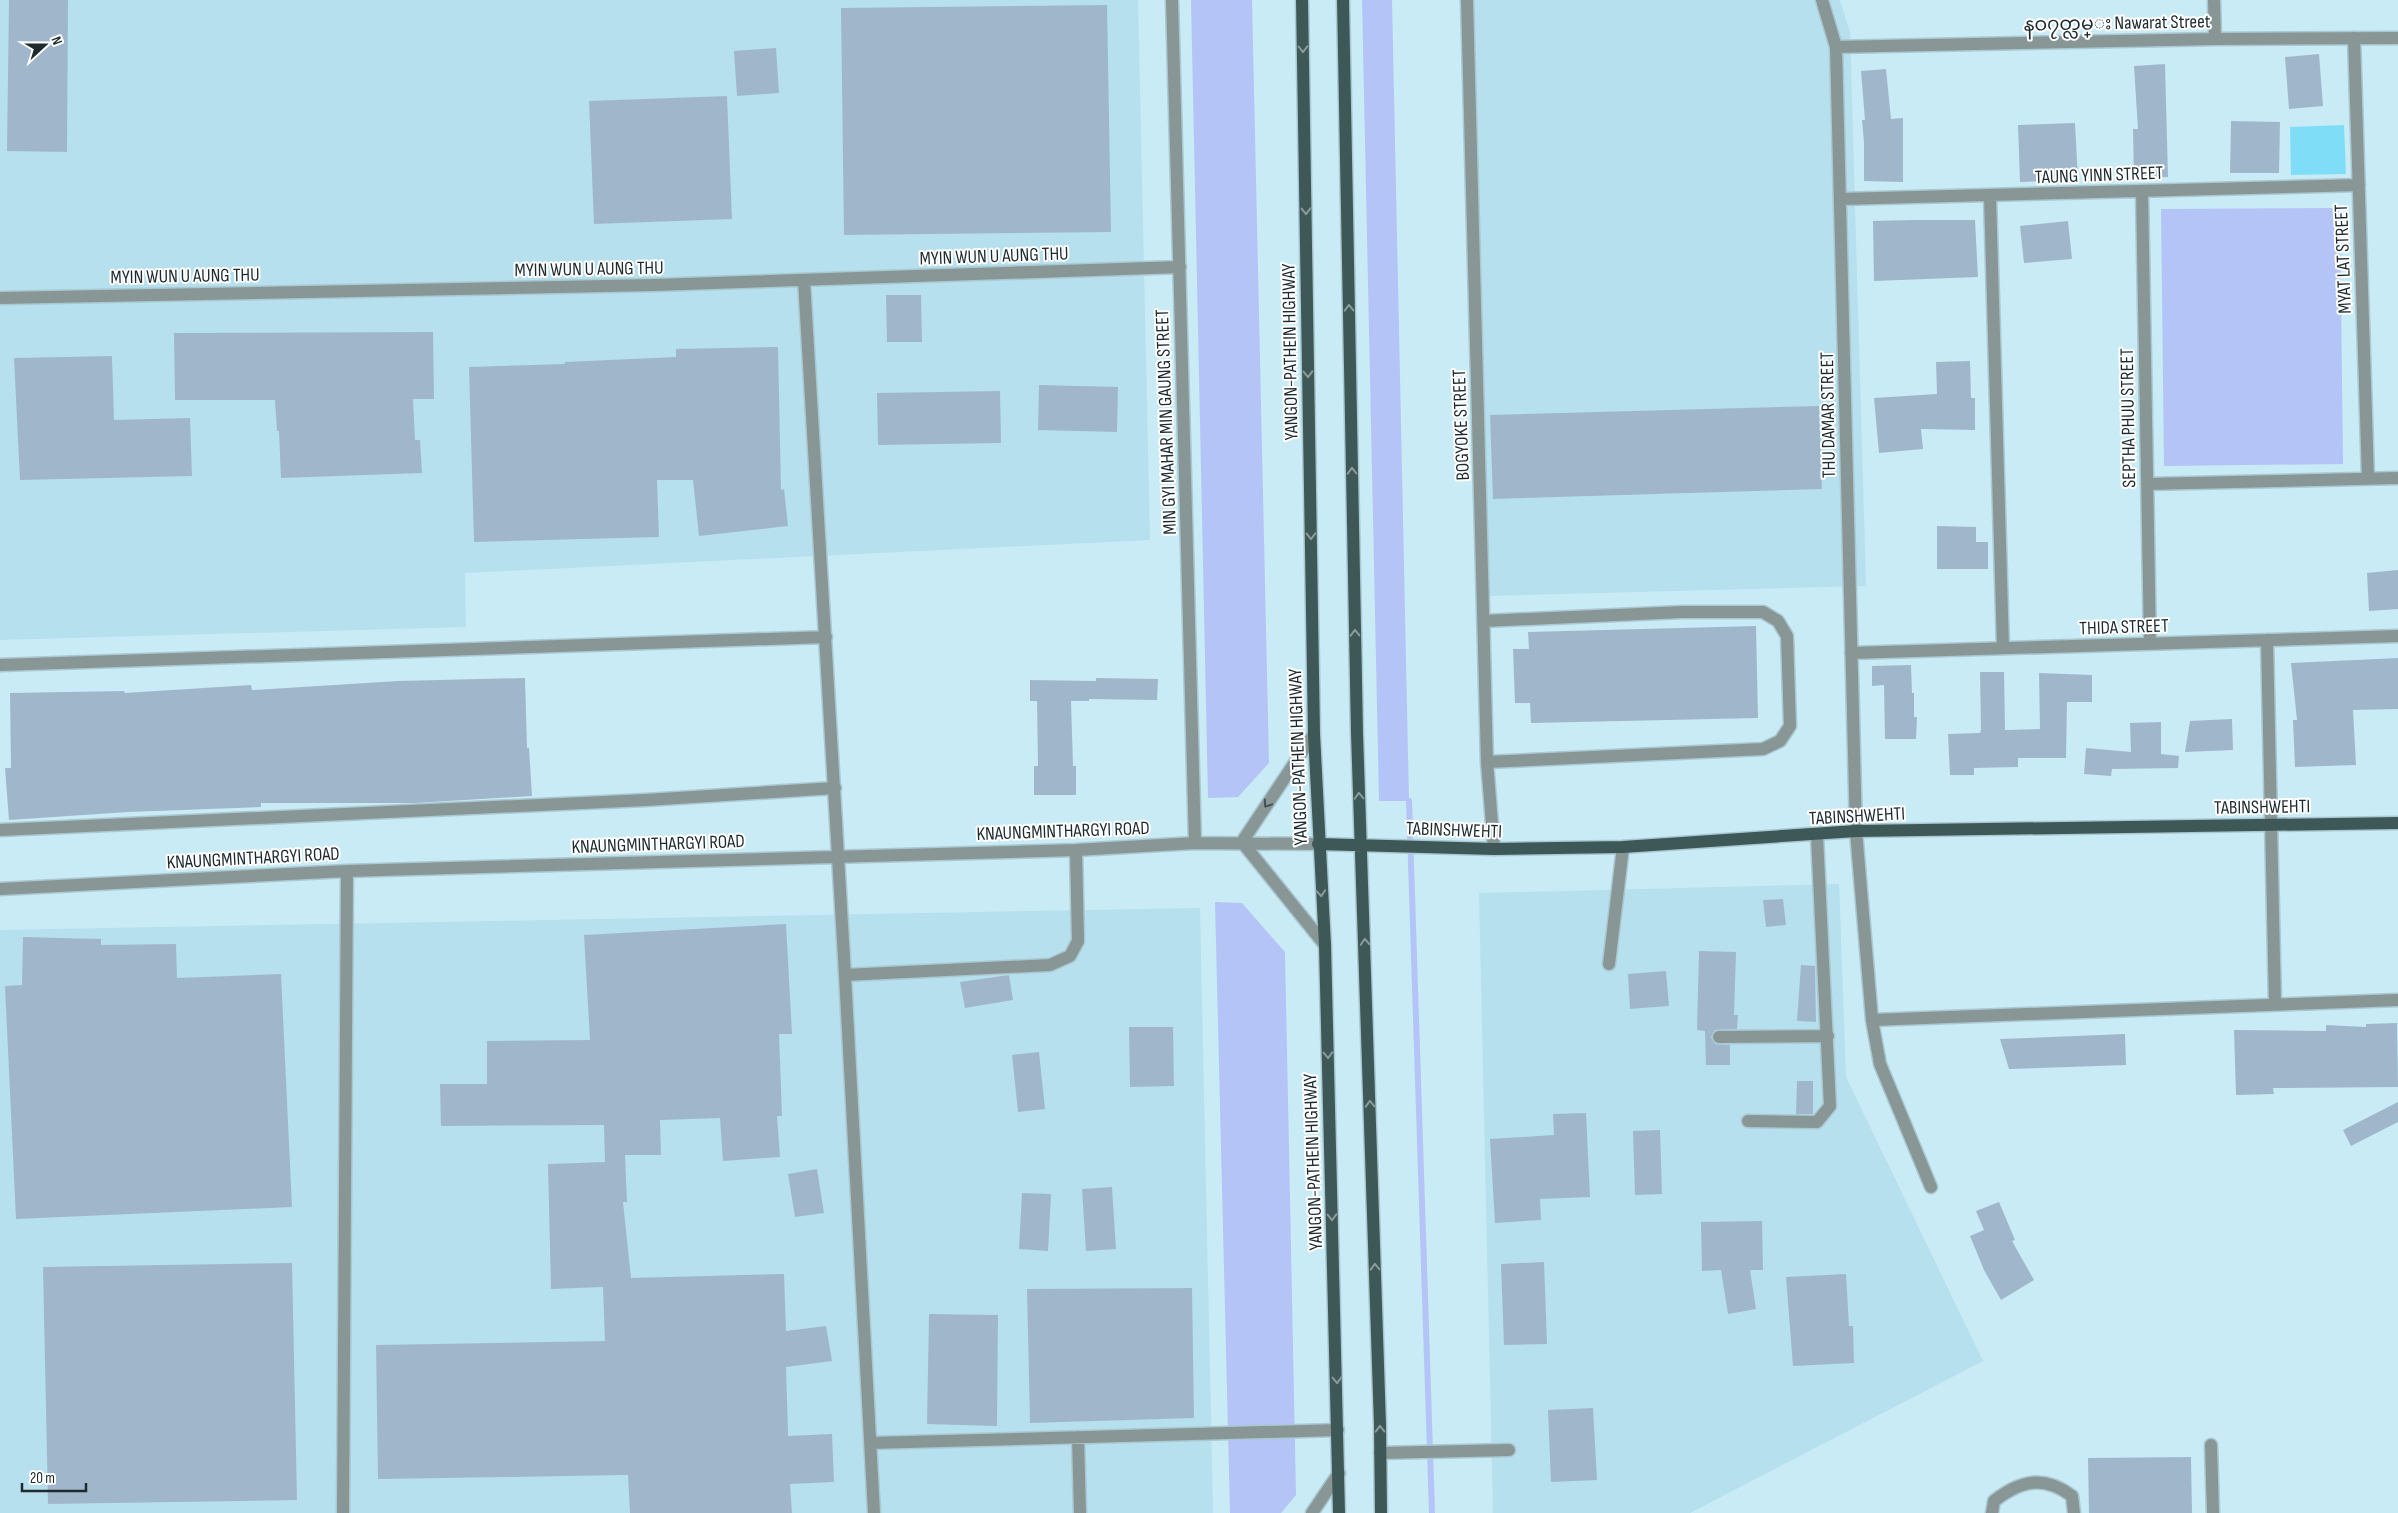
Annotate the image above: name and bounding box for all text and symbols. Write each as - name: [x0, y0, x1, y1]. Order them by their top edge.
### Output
- street label: နဝ၇တ္လမ္း Nawarat Street: [2023, 10, 2211, 40]
- north arrow: [20, 20, 70, 70]
- text: N: [47, 34, 66, 47]
- one-way arrow: [1298, 45, 1308, 53]
- street label: TAUNG YINN STREET: [2034, 162, 2164, 189]
- street label: MYAT LAT STREET: [2330, 203, 2357, 314]
- one-way arrow: [1300, 207, 1311, 215]
- street label: MYIN WUN U AUNG THU: [919, 242, 1069, 271]
- street label: MYIN WUN U AUNG THU: [514, 257, 664, 282]
- street label: YANGON-PATHEIN HIGHWAY: [1277, 263, 1304, 441]
- street label: MYIN WUN U AUNG THU: [110, 264, 260, 289]
- one-way arrow: [1344, 304, 1354, 312]
- street label: MIN GYI MAHAR MIN GAUNG STREET: [1151, 308, 1182, 535]
- street label: SEPTHA PHUU STREET: [2116, 348, 2141, 488]
- street label: THU DAMAR STREET: [1816, 351, 1841, 478]
- street label: BOGYOKE STREET: [1448, 369, 1475, 481]
- one-way arrow: [1303, 370, 1313, 378]
- one-way arrow: [1347, 467, 1357, 474]
- one-way arrow: [1306, 532, 1316, 540]
- street label: THIDA STREET: [2079, 614, 2169, 641]
- one-way arrow: [1350, 629, 1360, 637]
- street label: YANGON-PATHEIN HIGHWAY: [1284, 668, 1313, 846]
- one-way arrow: [1354, 791, 1364, 799]
- street label: TABINSHWEHTI: [2214, 795, 2310, 820]
- one-way arrow: [1264, 798, 1274, 807]
- street label: TABINSHWEHTI: [1808, 802, 1906, 831]
- street label: KNAUNGMINTHARGYI ROAD: [976, 817, 1150, 846]
- street label: TABINSHWEHTI: [1405, 817, 1502, 844]
- street label: KNAUNGMINTHARGYI ROAD: [571, 830, 745, 859]
- street label: KNAUNGMINTHARGYI ROAD: [166, 842, 340, 875]
- one-way arrow: [1315, 889, 1326, 897]
- one-way arrow: [1360, 938, 1370, 946]
- one-way arrow: [1322, 1051, 1333, 1059]
- street label: YANGON-PATHEIN HIGHWAY: [1299, 1073, 1328, 1251]
- one-way arrow: [1365, 1100, 1376, 1108]
- one-way arrow: [1327, 1214, 1337, 1222]
- one-way arrow: [1370, 1263, 1381, 1271]
- one-way arrow: [1332, 1376, 1342, 1384]
- one-way arrow: [1375, 1425, 1385, 1433]
- scale bar: [22, 1460, 86, 1492]
- text: 20 m: [30, 1469, 55, 1488]

